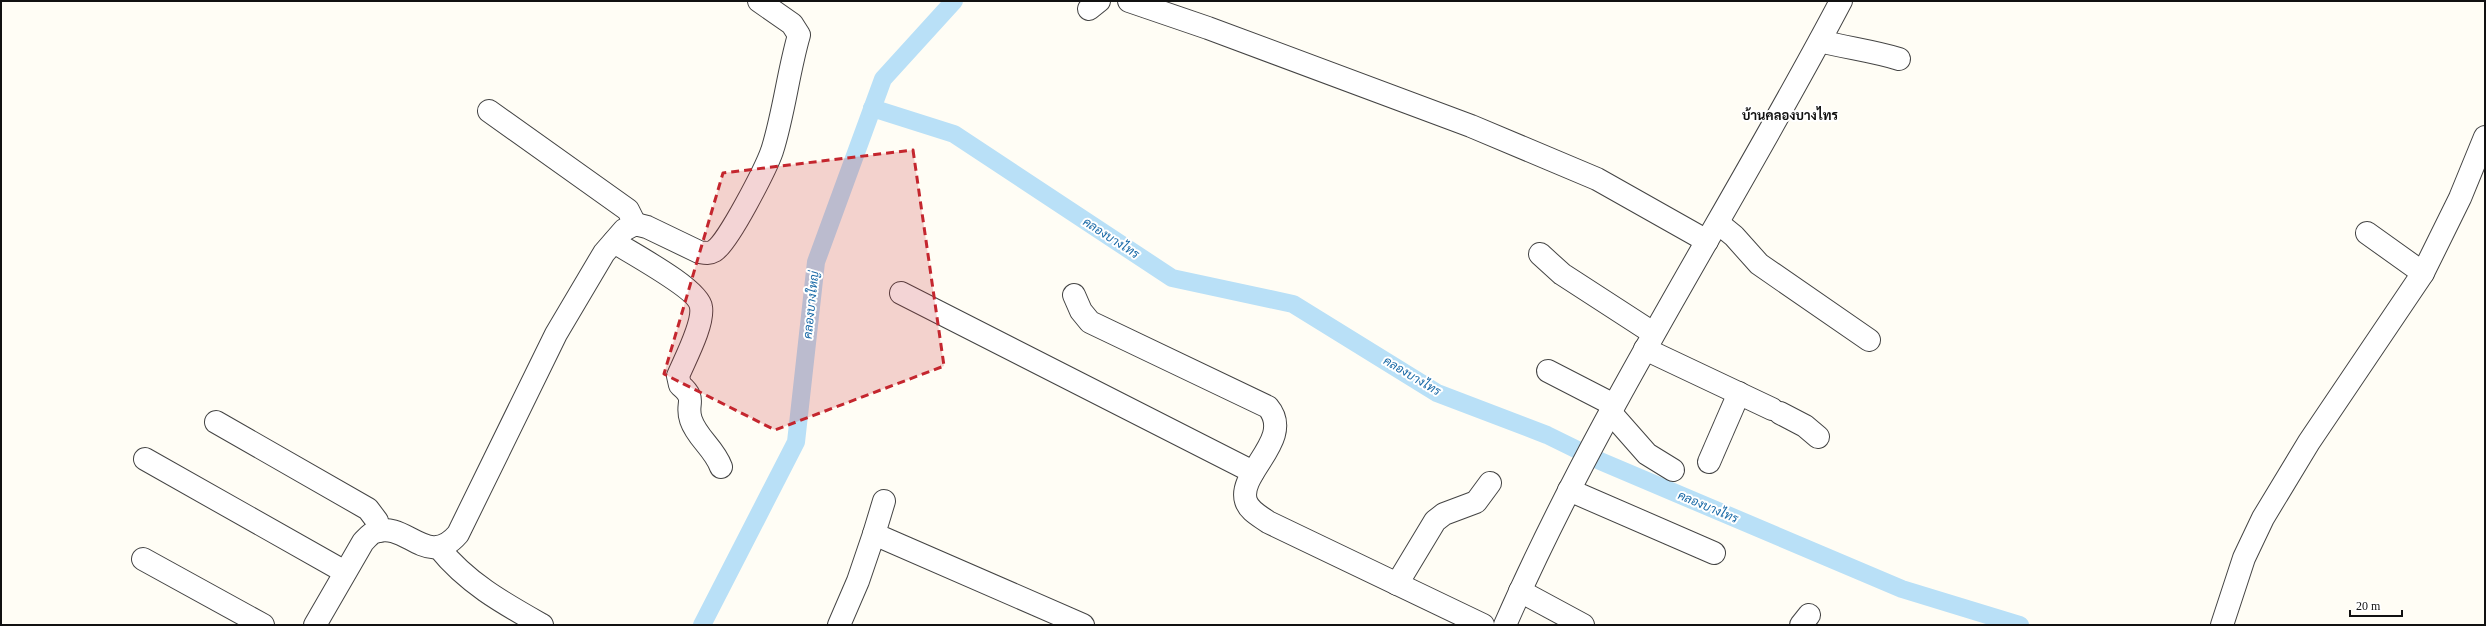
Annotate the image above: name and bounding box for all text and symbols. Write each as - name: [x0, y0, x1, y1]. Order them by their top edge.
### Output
- district label: บ้านคลองบางไทร: [1742, 106, 1839, 123]
- water label: คลองบางไทร: [1080, 214, 1143, 262]
- water label: คลองบางใหญ่: [799, 269, 822, 340]
- water label: คลองบางไทร: [1381, 353, 1445, 399]
- water label: คลองบางไทร: [1676, 487, 1742, 526]
- scale bar: [2350, 592, 2402, 618]
- text: 20 m: [2356, 599, 2381, 613]

